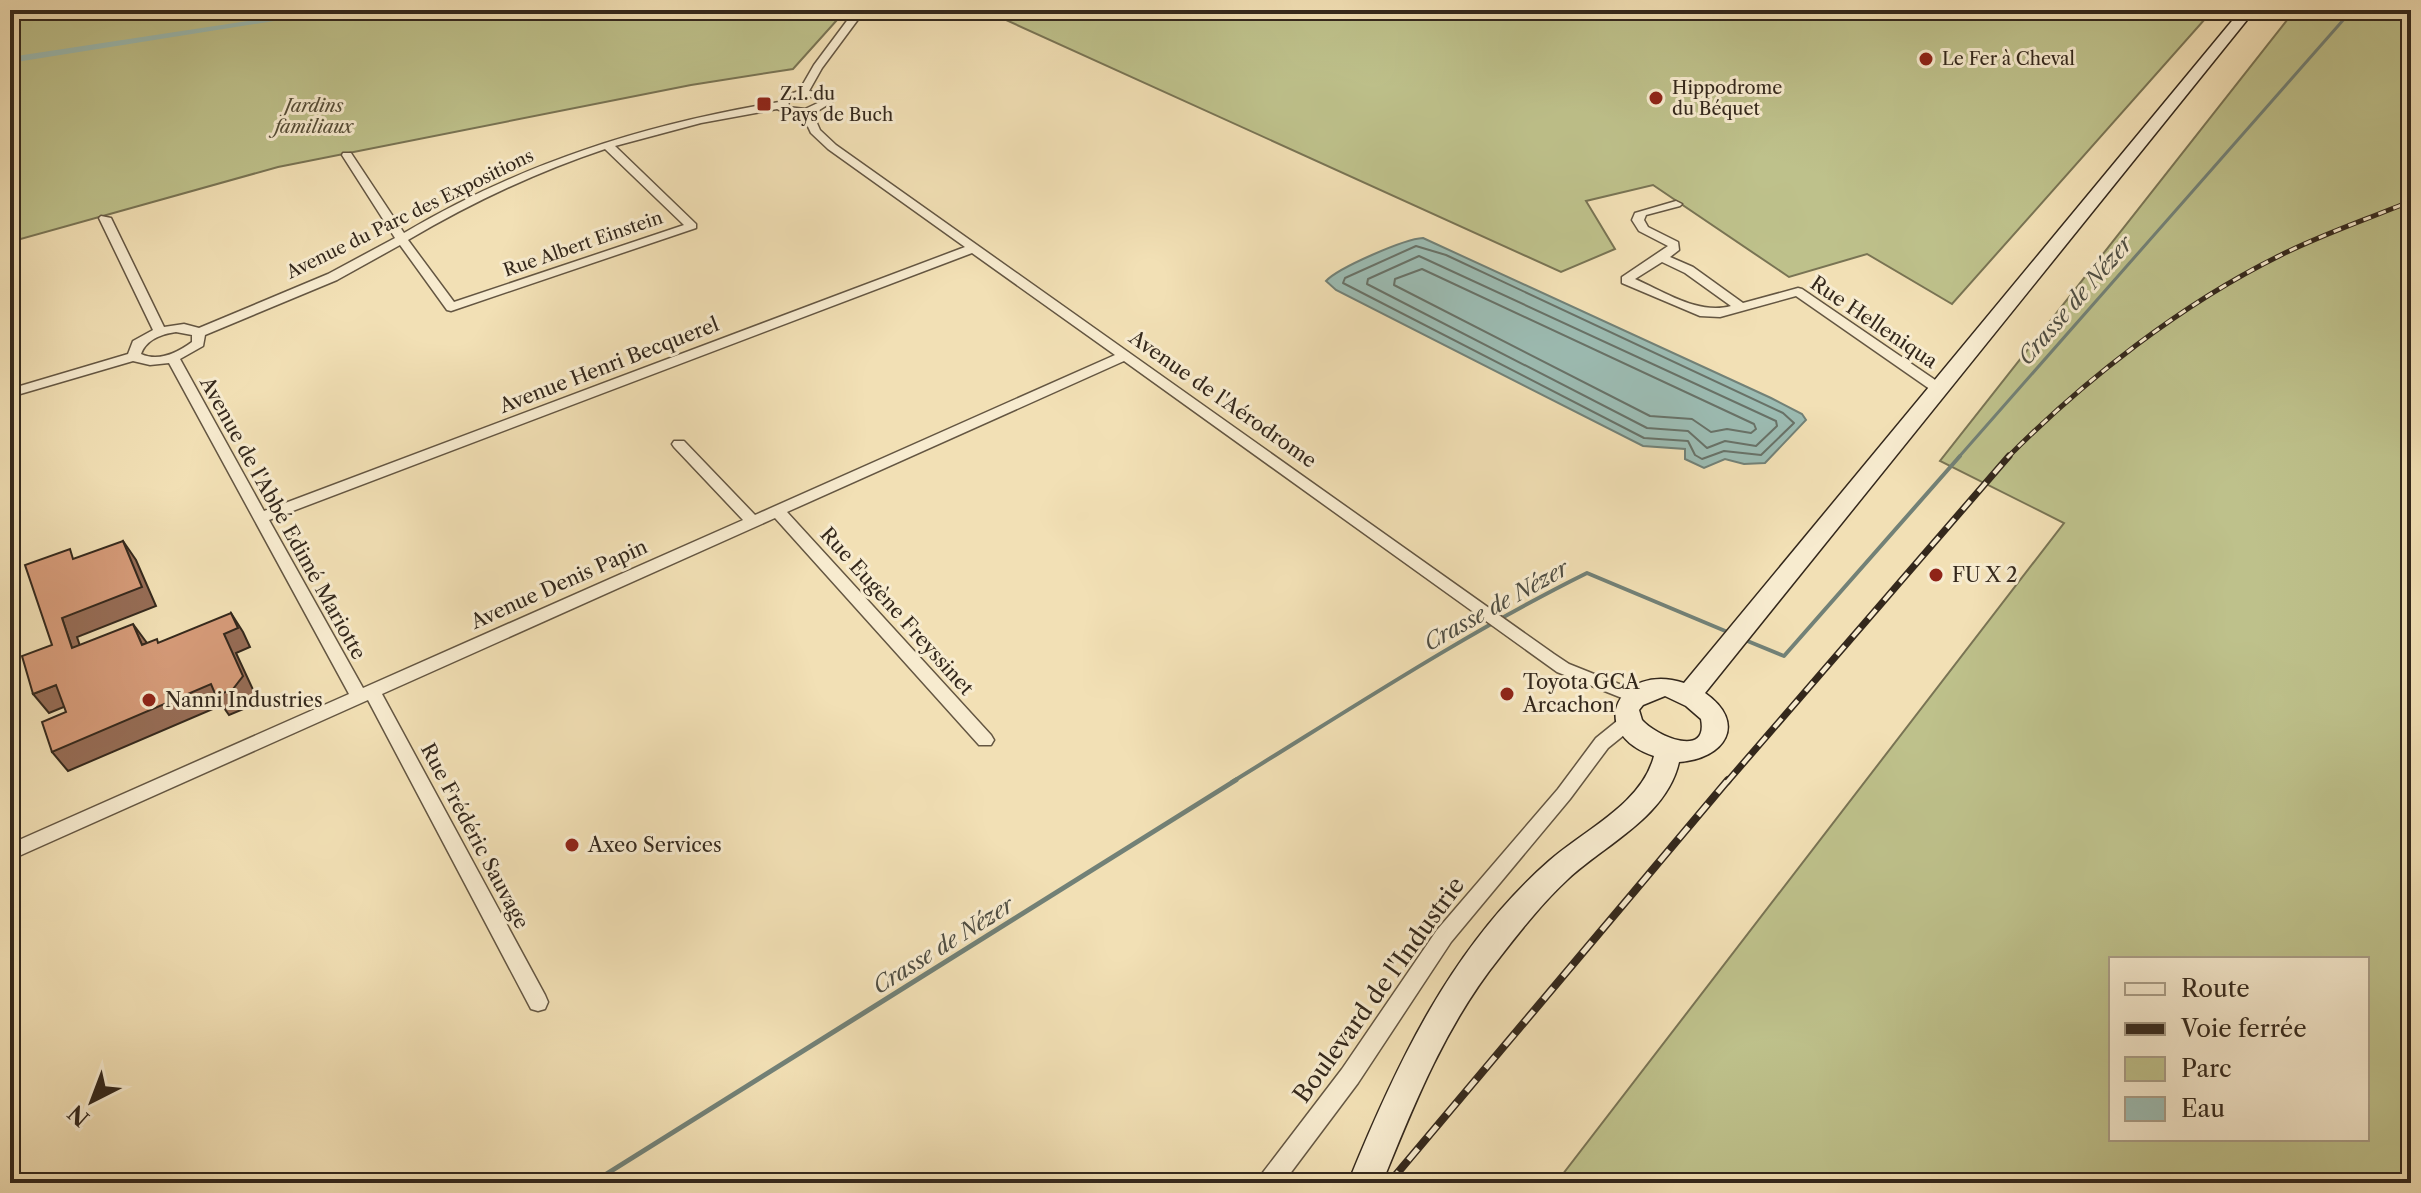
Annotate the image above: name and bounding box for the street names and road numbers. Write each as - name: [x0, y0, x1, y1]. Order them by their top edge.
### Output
- street label: Avenue du Parc des Expositions: [282, 144, 537, 284]
- street label: Rue Albert Einstein: [501, 206, 665, 282]
- street label: Rue Helleniqua: [1806, 271, 1942, 374]
- street label: Avenue Henri Becquerel: [495, 312, 722, 418]
- street label: Avenue de l'Aérodrome: [1124, 325, 1321, 473]
- street label: Avenue de l'Abbé Edimé Mariotte: [195, 372, 371, 664]
- street label: Rue Eugène Freyssinet: [815, 522, 979, 700]
- street label: Avenue Denis Papin: [466, 534, 652, 634]
- street label: Rue Frédéric Sauvage: [416, 739, 534, 933]
- street label: Boulevard de l'Industrie: [1287, 871, 1470, 1108]

